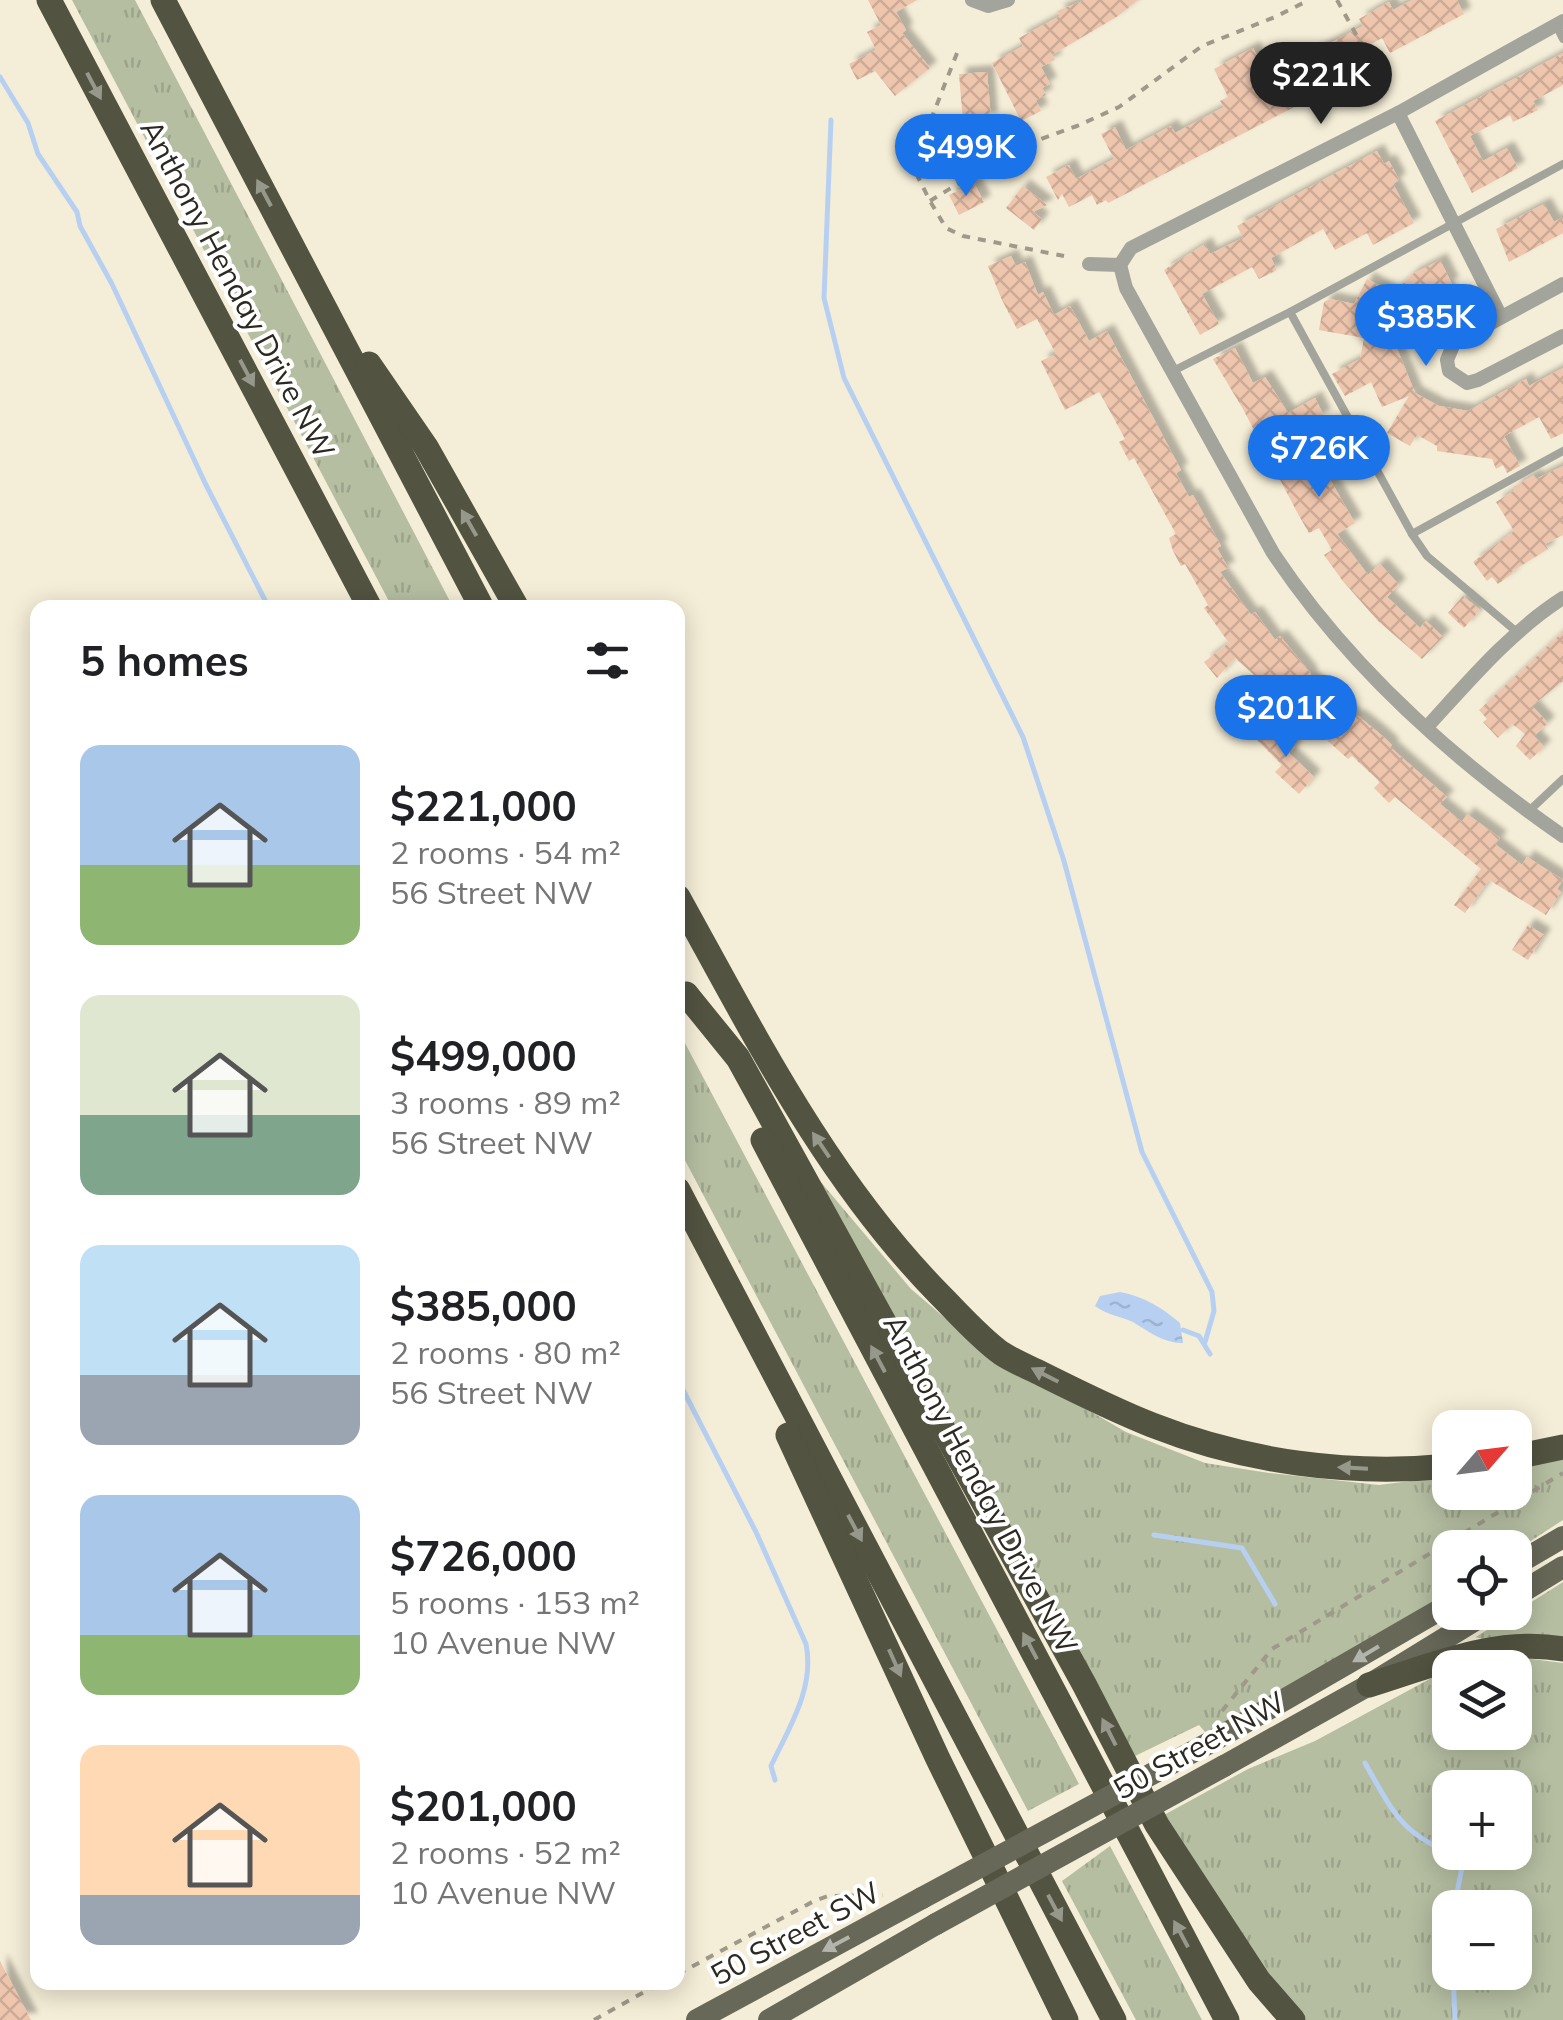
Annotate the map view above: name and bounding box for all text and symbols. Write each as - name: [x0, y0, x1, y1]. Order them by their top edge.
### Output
- pin: $221K: [1251, 42, 1391, 127]
- text: $221K: [1272, 54, 1370, 94]
- one-way arrow: [86, 72, 103, 101]
- street label: Anthony Henday Drive NW: [132, 113, 344, 465]
- pin: $499K: [896, 114, 1036, 199]
- text: $499K: [917, 126, 1015, 166]
- one-way arrow: [256, 179, 273, 208]
- pin: $385K: [1356, 284, 1496, 369]
- text: $385K: [1377, 296, 1475, 336]
- one-way arrow: [238, 359, 255, 388]
- pin: $726K: [1249, 415, 1389, 500]
- text: $726K: [1270, 427, 1368, 467]
- one-way arrow: [460, 508, 477, 537]
- icon: filters: [580, 633, 635, 688]
- text: 5 homes: [80, 634, 249, 687]
- pin: $201K: [1216, 675, 1356, 760]
- text: $201K: [1237, 687, 1335, 727]
- text: $221,000: [390, 779, 577, 832]
- icon: home: [160, 785, 280, 905]
- text: 2 rooms · 54 m²: [390, 832, 621, 872]
- text: 56 Street NW: [390, 872, 593, 912]
- text: $499,000: [390, 1029, 577, 1082]
- icon: home: [160, 1035, 280, 1155]
- text: 3 rooms · 89 m²: [390, 1082, 621, 1122]
- text: 56 Street NW: [390, 1122, 593, 1162]
- one-way arrow: [812, 1132, 830, 1159]
- text: $385,000: [390, 1279, 577, 1332]
- icon: home: [160, 1285, 280, 1405]
- street label: Anthony Henday Drive NW: [875, 1308, 1087, 1660]
- text: 2 rooms · 80 m²: [390, 1332, 621, 1372]
- one-way arrow: [870, 1344, 887, 1373]
- one-way arrow: [1030, 1367, 1059, 1384]
- text: 56 Street NW: [390, 1372, 593, 1412]
- north arrow: [1432, 1410, 1532, 1510]
- map controls: [1432, 1410, 1532, 1990]
- one-way arrow: [1336, 1459, 1368, 1475]
- one-way arrow: [846, 1513, 863, 1542]
- text: $726,000: [390, 1529, 577, 1582]
- button: locate: [1432, 1530, 1532, 1630]
- icon: home: [160, 1535, 280, 1655]
- text: 5 rooms · 153 m²: [390, 1582, 640, 1622]
- text: 10 Avenue NW: [390, 1622, 616, 1662]
- one-way arrow: [1022, 1632, 1039, 1661]
- one-way arrow: [1352, 1644, 1380, 1662]
- one-way arrow: [887, 1649, 904, 1678]
- button: layers: [1432, 1650, 1532, 1750]
- street label: 50 Street NW: [1107, 1682, 1291, 1808]
- one-way arrow: [1101, 1718, 1118, 1747]
- button: +: [1432, 1770, 1532, 1870]
- text: $201,000: [390, 1779, 577, 1832]
- icon: home: [160, 1785, 280, 1905]
- text: 2 rooms · 52 m²: [390, 1832, 621, 1872]
- text: 10 Avenue NW: [390, 1872, 616, 1912]
- street label: 50 Street SW: [704, 1872, 886, 1994]
- button: −: [1432, 1890, 1532, 1990]
- one-way arrow: [1046, 1894, 1063, 1923]
- one-way arrow: [1173, 1919, 1190, 1948]
- one-way arrow: [822, 1935, 850, 1953]

